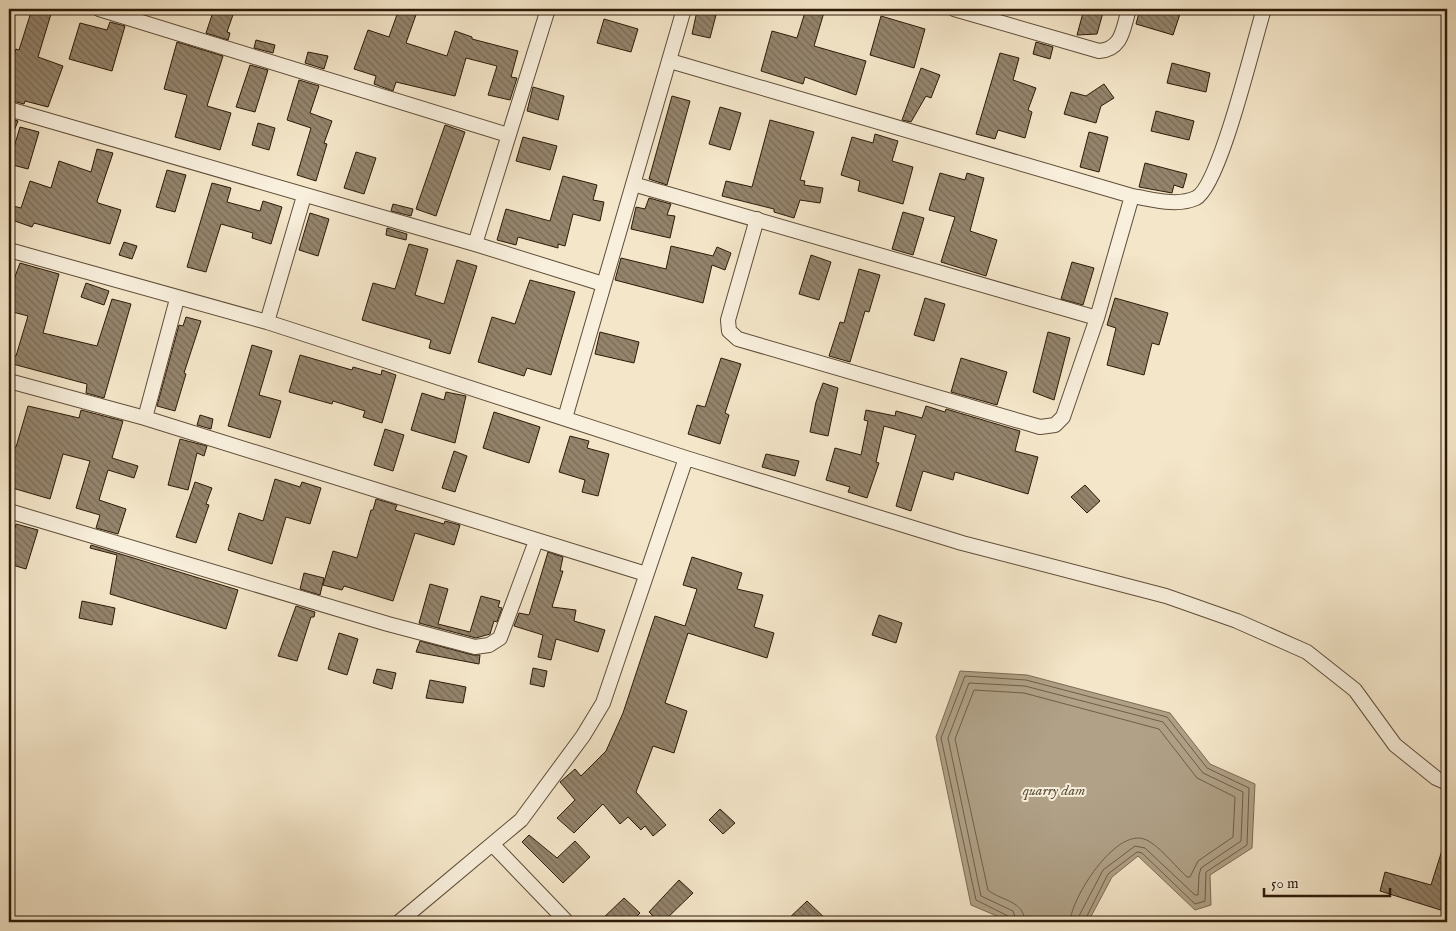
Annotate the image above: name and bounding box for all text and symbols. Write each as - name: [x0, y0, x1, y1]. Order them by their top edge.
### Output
- water label: quarry dam: [1022, 781, 1085, 800]
- scale bar: [1264, 866, 1390, 898]
- text: 50 m: [1271, 874, 1299, 893]

